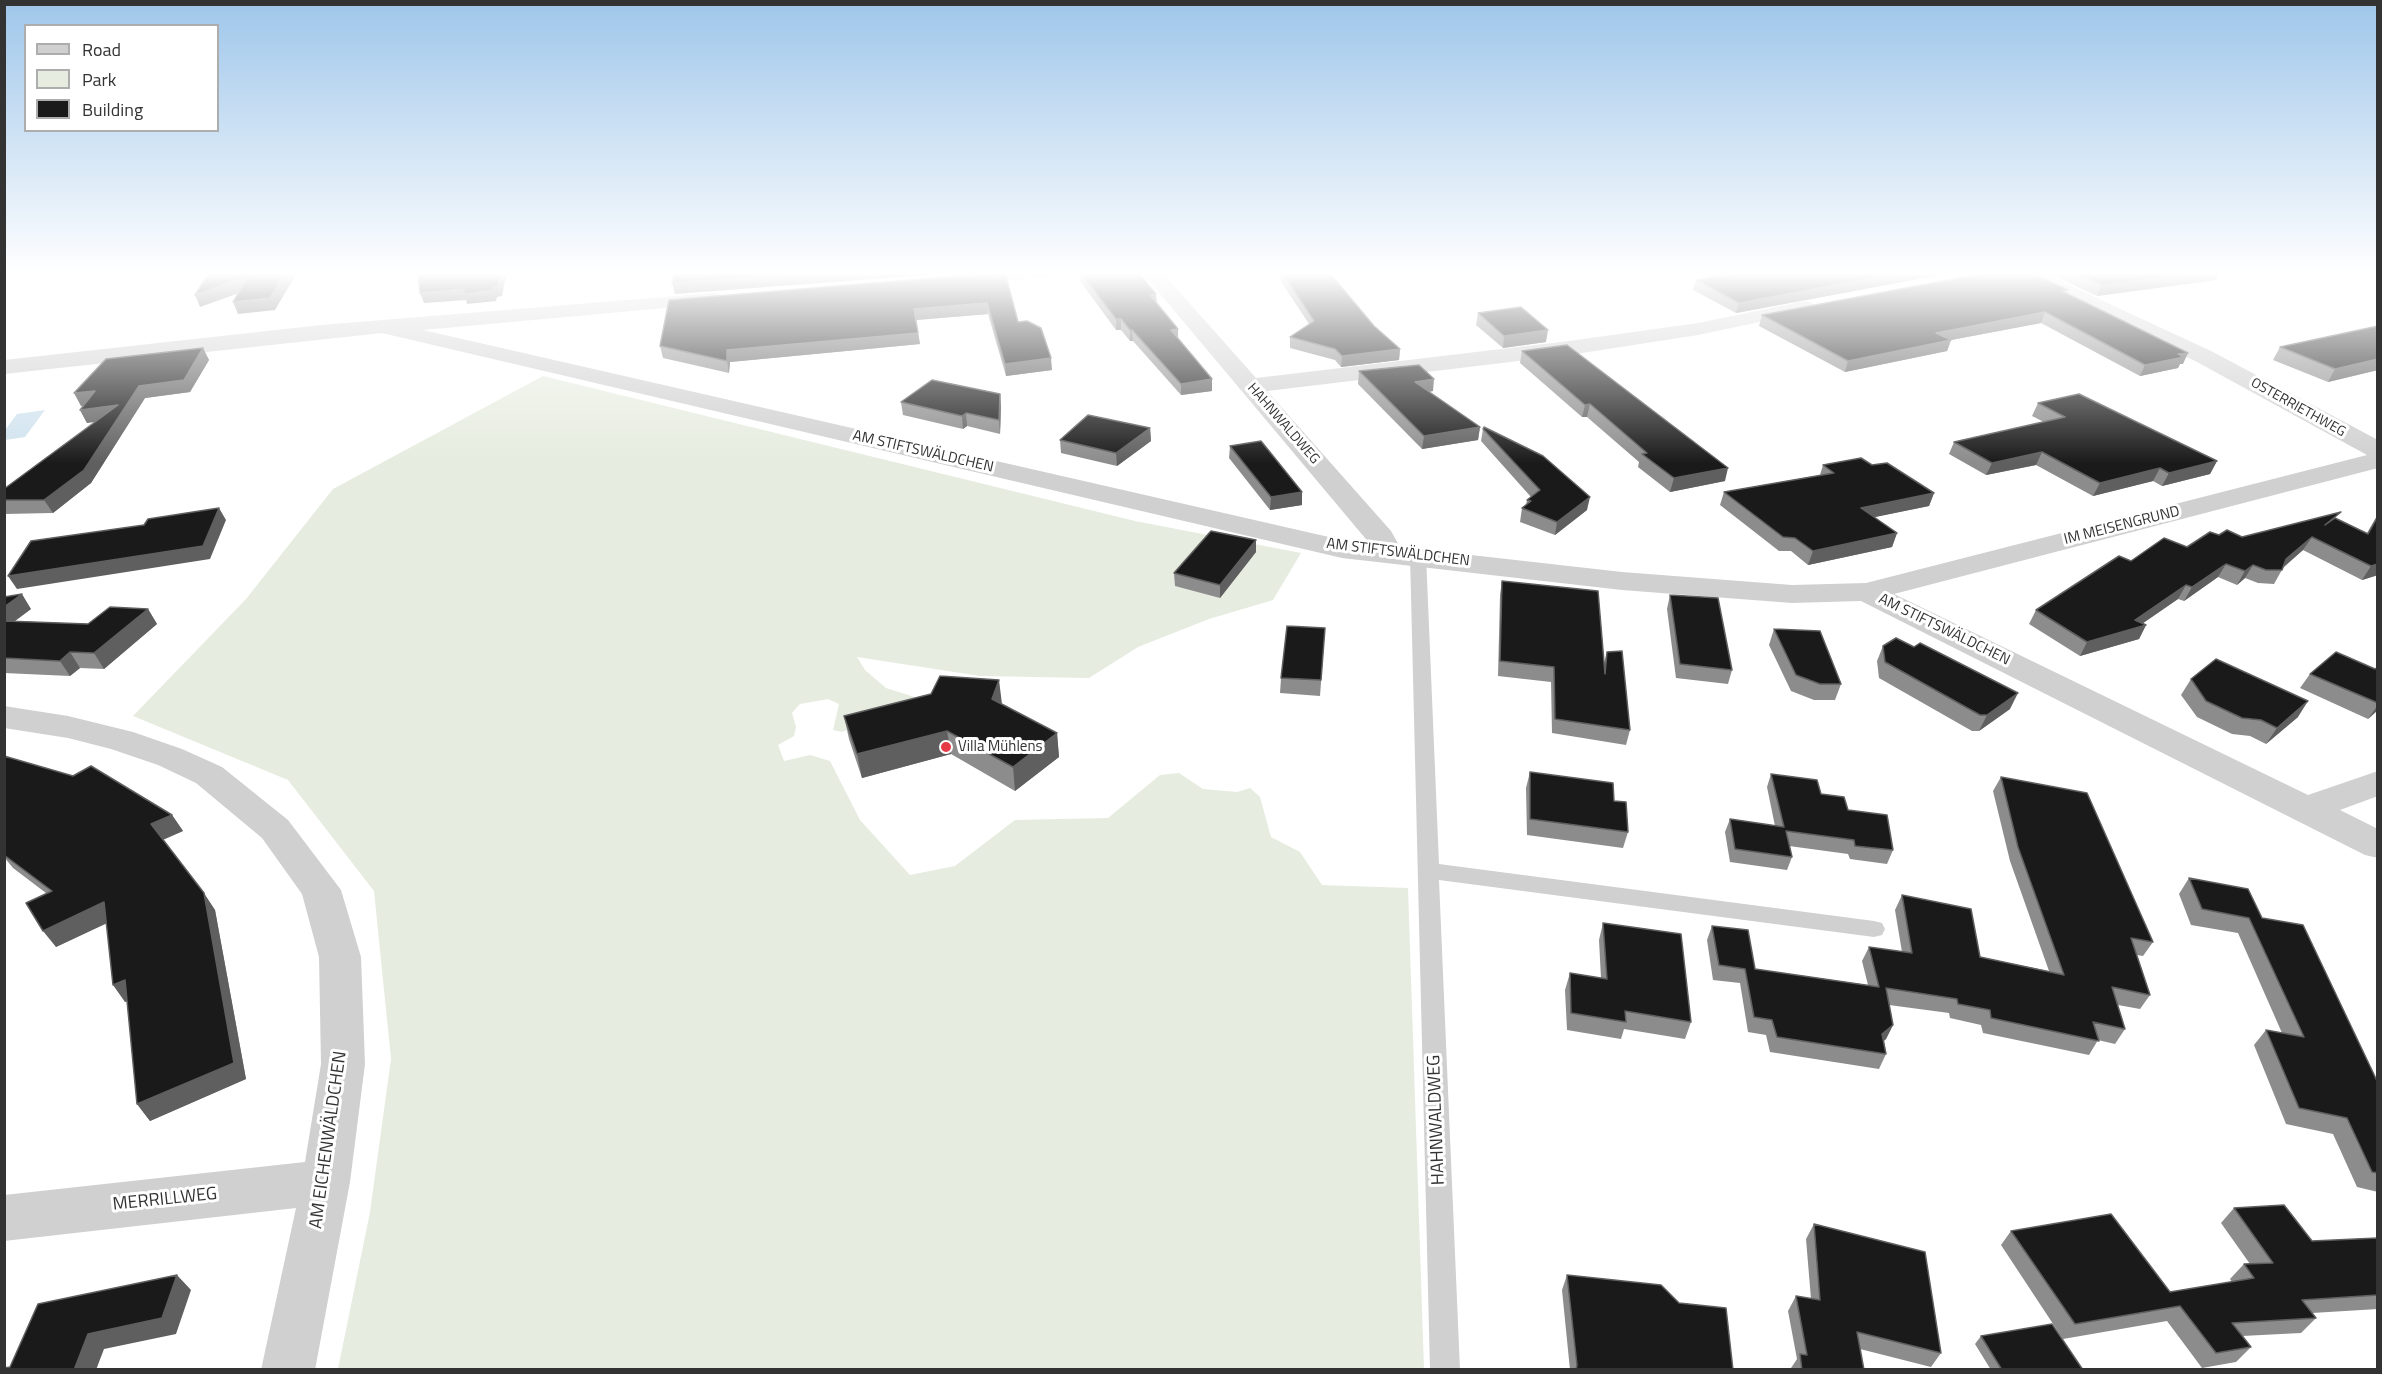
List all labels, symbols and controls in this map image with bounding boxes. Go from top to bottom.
legend [24,24,219,132]
text: Road [82,36,121,63]
text: Park [82,66,116,93]
text: Building [82,96,143,123]
street label: OSTERRIETHWEG [2248,375,2348,441]
street label: HAHNWALDWEG [1243,380,1323,468]
street label: AM STIFTSWÄLDCHEN [851,427,995,477]
street label: IM MEISENGRUND [2062,503,2182,549]
street label: AM STIFTSWÄLDCHEN [1325,535,1471,571]
street label: AM STIFTSWÄLDCHEN [1875,590,2013,670]
place label: Villa Mühlens [958,738,1042,756]
marker: Villa Mühlens [939,740,953,754]
street label: AM EICHENWÄLDCHEN [306,1050,352,1230]
street label: HAHNWALDWEG [1424,1054,1450,1186]
street label: MERRILLWEG [112,1184,218,1216]

